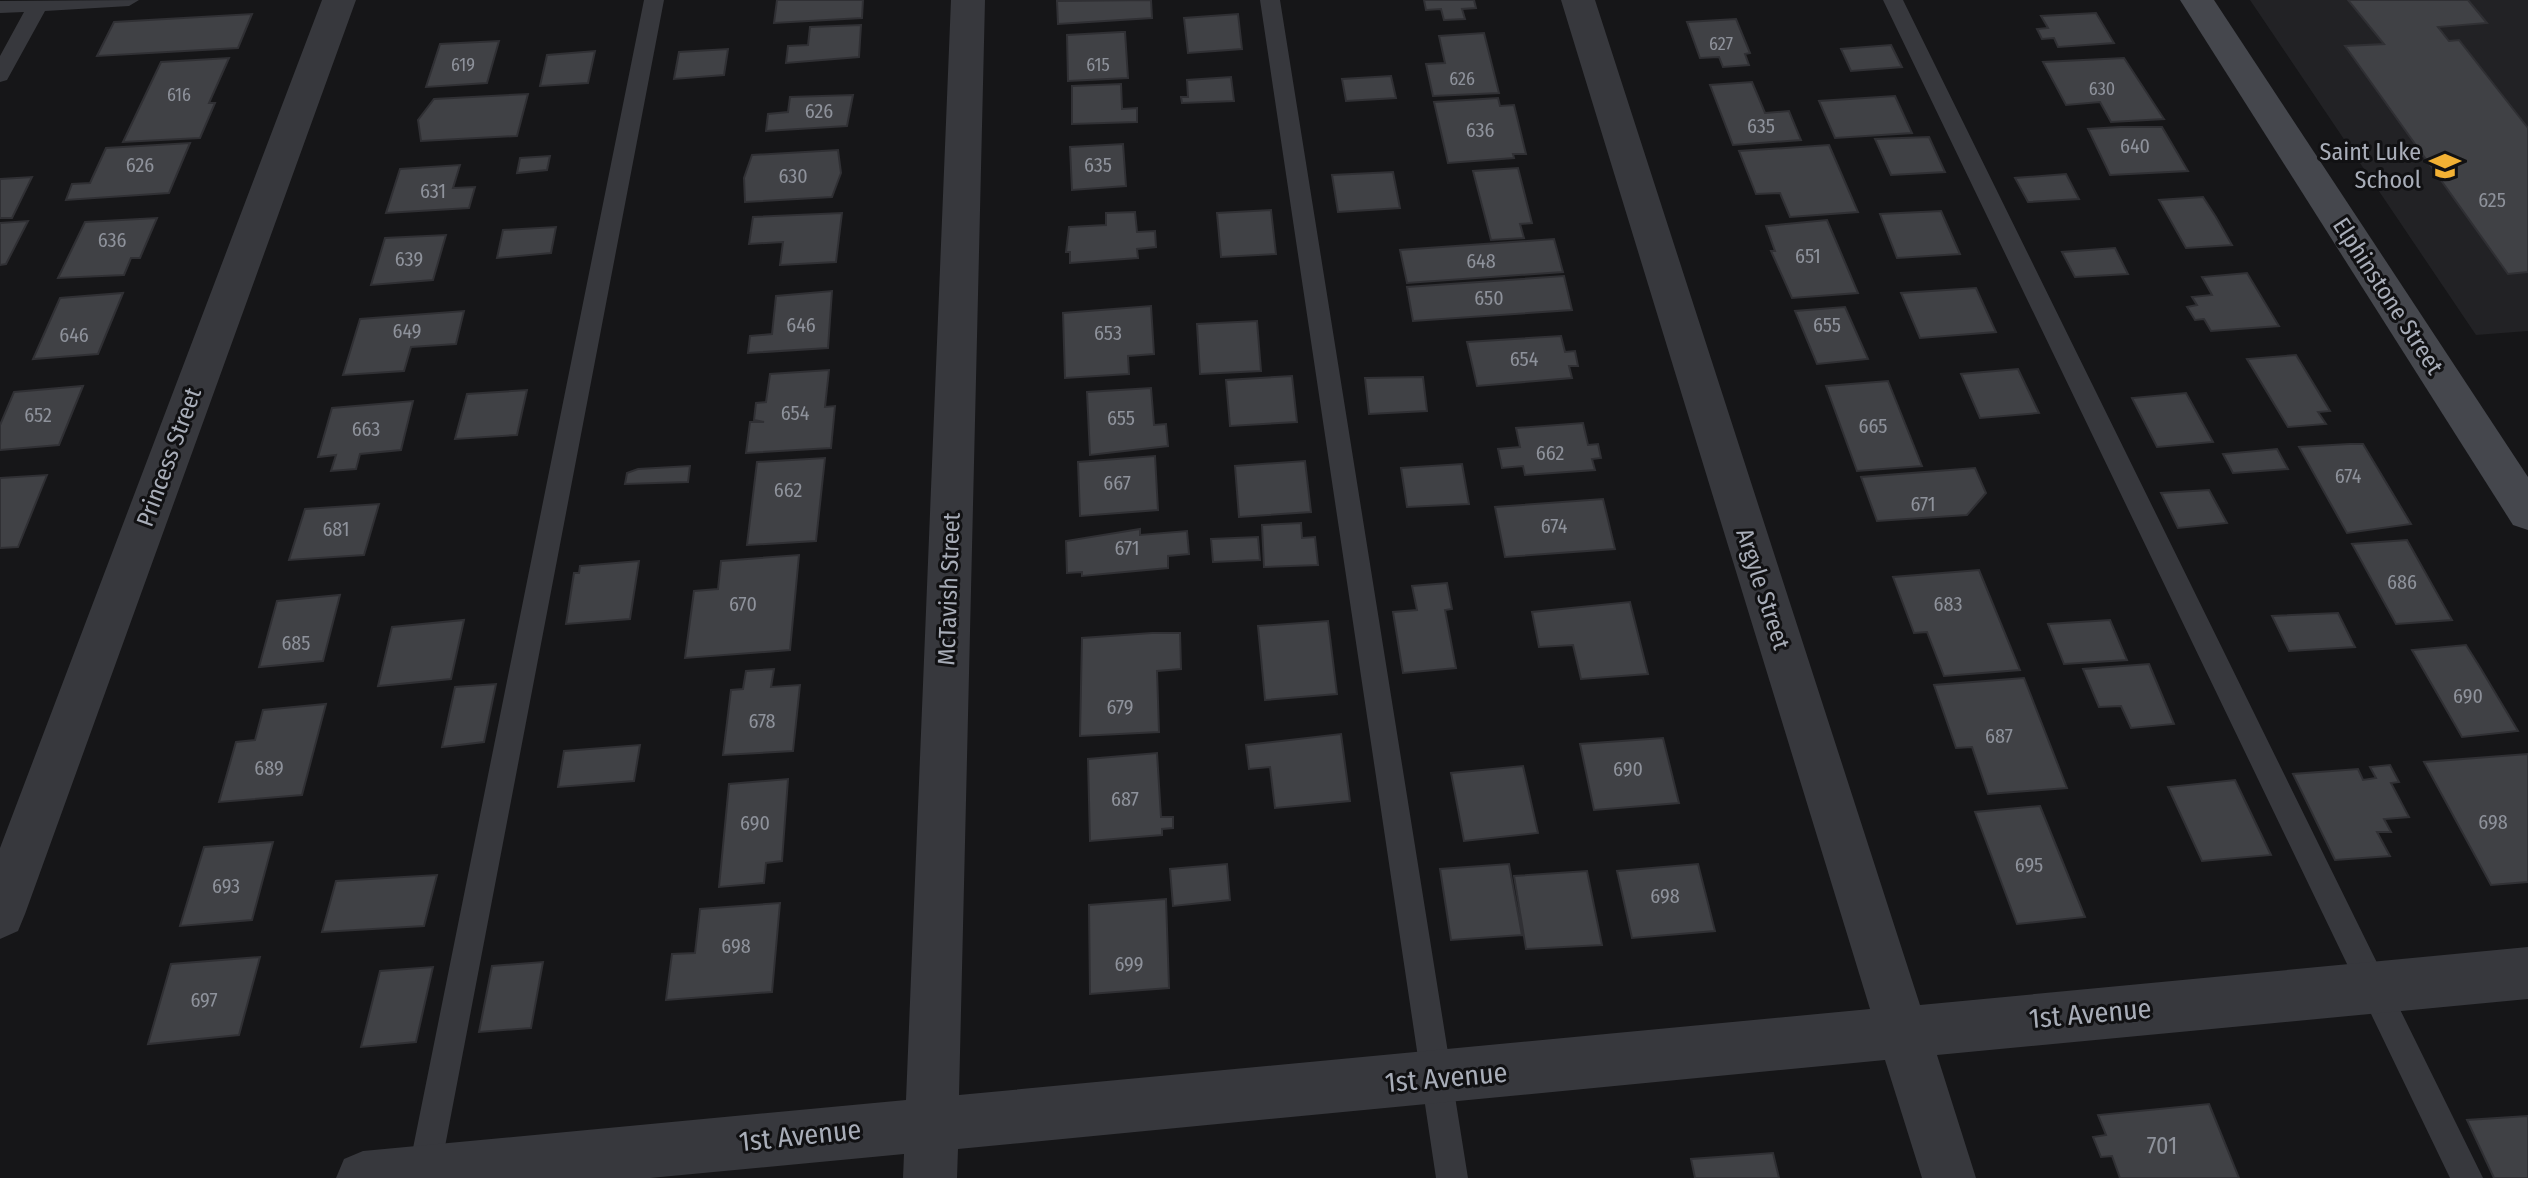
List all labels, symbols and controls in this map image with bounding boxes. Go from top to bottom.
house number: 627 [1709,33,1733,55]
house number: 619 [451,54,475,76]
house number: 615 [1086,54,1110,76]
house number: 626 [1449,68,1475,90]
house number: 630 [2089,78,2115,100]
house number: 616 [167,84,191,106]
house number: 626 [805,99,833,123]
house number: 635 [1747,114,1775,138]
house number: 636 [1466,118,1494,142]
house number: 640 [2120,134,2150,158]
place label: Saint Luke School [2320,138,2421,194]
school or university icon: Saint Luke School [2428,149,2462,183]
house number: 626 [126,153,154,177]
house number: 635 [1084,153,1112,177]
house number: 630 [778,164,808,188]
house number: 631 [420,179,446,203]
house number: 625 [2478,188,2506,212]
street label: Elphinstone Street [2327,212,2449,380]
house number: 636 [98,228,126,252]
house number: 651 [1795,244,1821,268]
house number: 639 [395,247,423,271]
house number: 648 [1466,249,1496,273]
house number: 650 [1474,286,1504,310]
house number: 646 [786,313,816,337]
house number: 655 [1813,313,1841,337]
house number: 649 [393,319,421,343]
house number: 653 [1094,321,1122,345]
house number: 646 [59,323,89,347]
house number: 654 [1510,347,1539,371]
street label: Princess Street [131,384,207,530]
house number: 654 [781,401,810,425]
house number: 652 [24,403,52,427]
house number: 655 [1107,406,1135,430]
house number: 665 [1859,414,1887,438]
house number: 663 [352,417,380,441]
house number: 662 [1536,441,1564,465]
house number: 674 [2335,464,2362,488]
house number: 667 [1103,471,1131,495]
house number: 662 [774,478,802,502]
house number: 671 [1910,492,1936,516]
street label: McTavish Street [932,512,966,666]
house number: 674 [1541,514,1568,538]
house number: 681 [322,517,350,541]
street label: Argyle Street [1730,525,1796,653]
house number: 671 [1114,536,1140,560]
house number: 686 [2387,570,2417,594]
house number: 670 [729,592,757,616]
house number: 683 [1934,592,1962,616]
house number: 685 [281,631,311,655]
house number: 690 [2453,684,2483,708]
house number: 679 [1106,695,1134,719]
house number: 678 [748,709,776,733]
house number: 687 [1985,724,2013,748]
house number: 689 [254,756,284,780]
house number: 690 [1613,757,1643,781]
house number: 687 [1111,787,1139,811]
house number: 698 [2478,810,2508,834]
house number: 690 [740,811,770,835]
house number: 695 [2015,853,2043,877]
house number: 693 [212,874,240,898]
house number: 698 [1650,884,1680,908]
house number: 698 [721,934,751,958]
house number: 699 [1114,952,1144,976]
house number: 697 [190,988,218,1012]
street label: 1st Avenue [2027,992,2153,1035]
street label: 1st Avenue [1383,1056,1509,1099]
street label: 1st Avenue [737,1113,863,1158]
house number: 701 [2147,1132,2177,1160]

